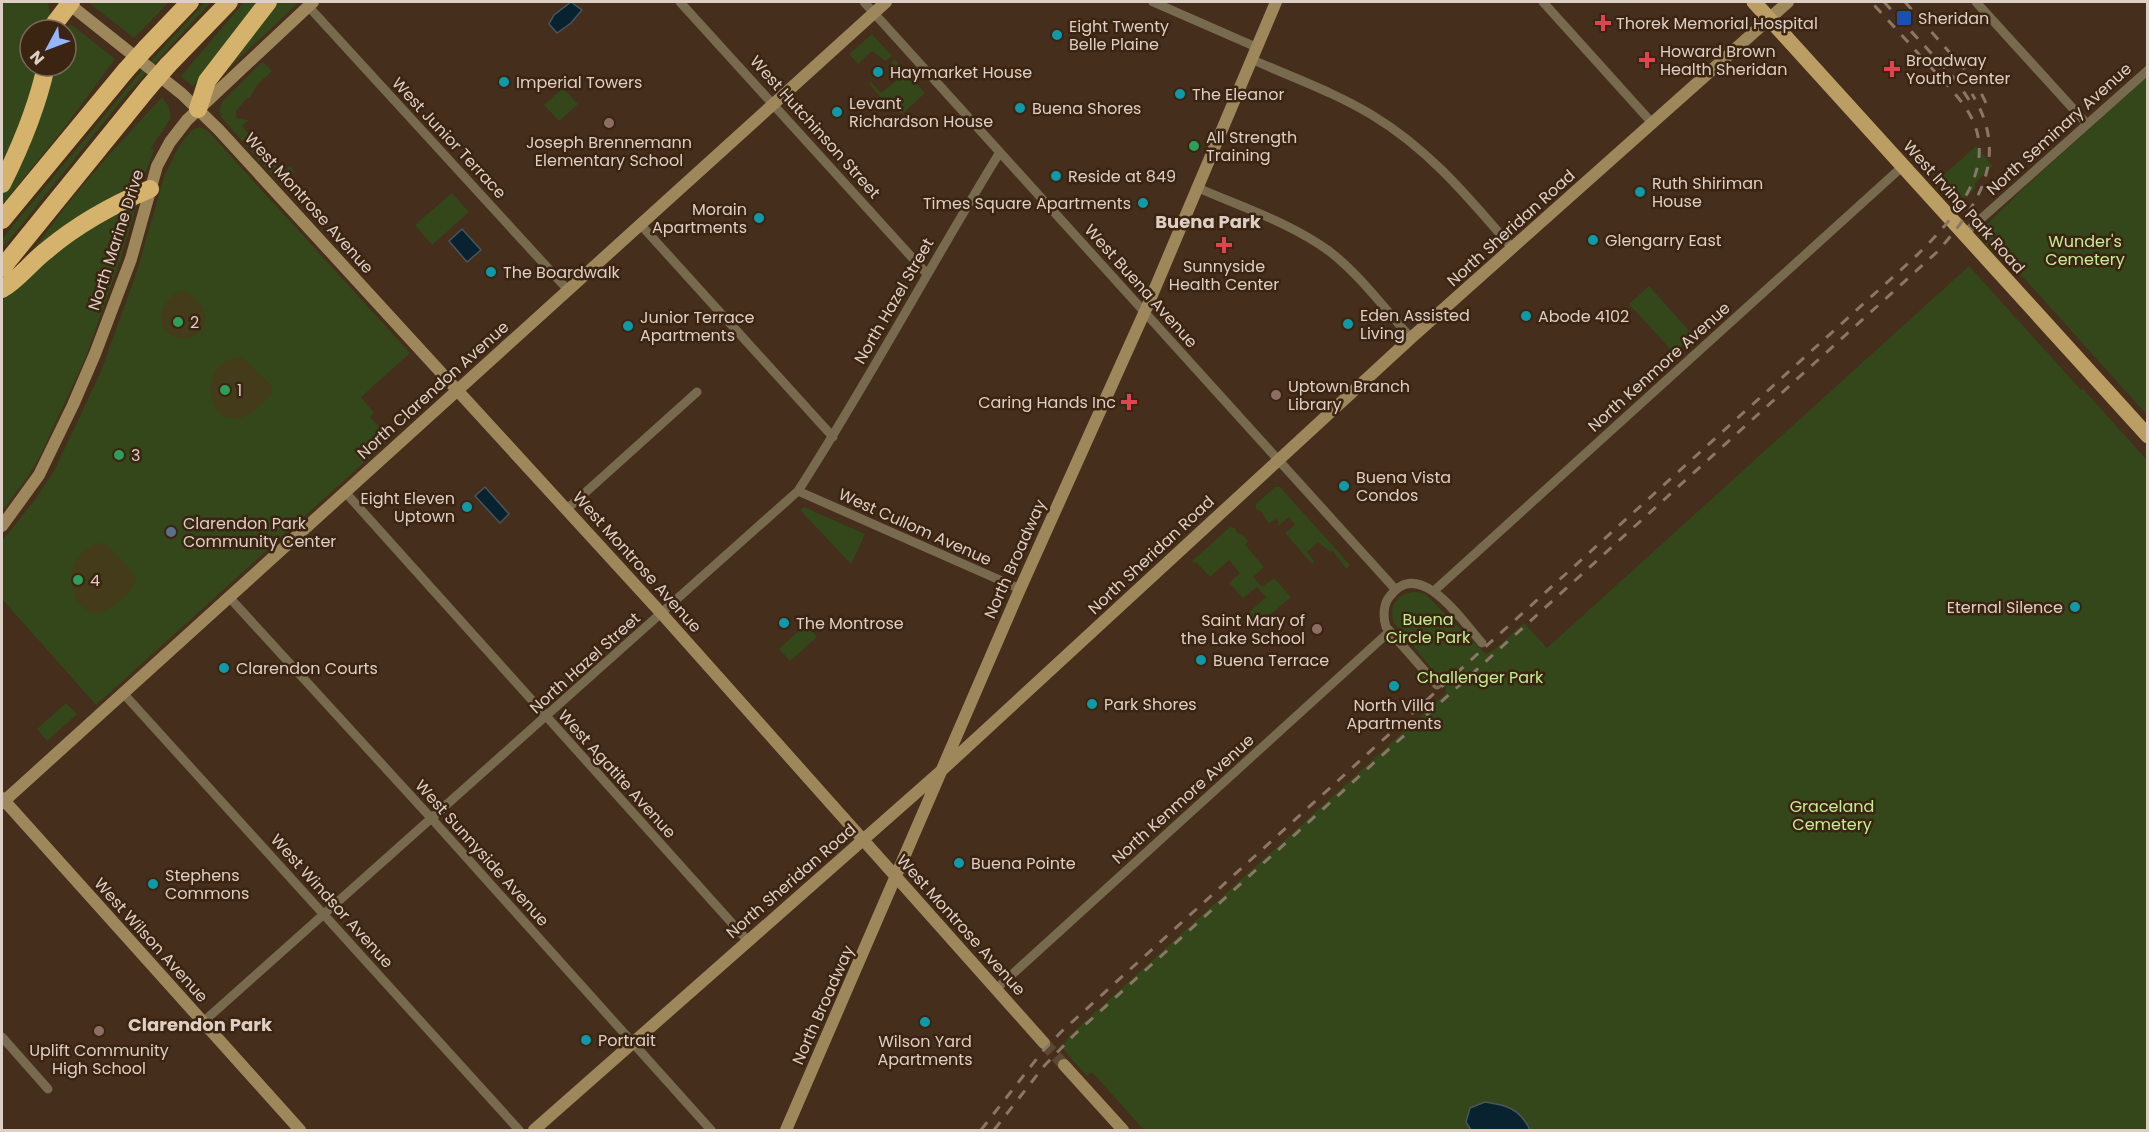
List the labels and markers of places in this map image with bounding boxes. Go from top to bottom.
place label: Sheridan [1918,7,1989,30]
marker: Sheridan [1895,9,1913,27]
place label: Thorek Memorial Hospital [1616,12,1818,35]
marker: Thorek Memorial Hospital [1594,14,1612,32]
place label: Eight Twenty Belle Plaine [1069,15,1169,56]
marker: Eight Twenty Belle Plaine [1050,28,1064,42]
place label: Howard Brown Health Sheridan [1660,40,1787,81]
place label: Broadway Youth Center [1906,49,2010,90]
marker: Howard Brown Health Sheridan [1638,51,1656,69]
marker: Broadway Youth Center [1883,60,1901,78]
place label: Haymarket House [890,61,1032,84]
marker: Haymarket House [871,65,885,79]
place label: Imperial Towers [516,71,642,94]
marker: Imperial Towers [497,75,511,89]
place label: The Eleanor [1192,83,1284,106]
marker: The Eleanor [1173,87,1187,101]
place label: Levant Richardson House [849,92,993,133]
place label: Buena Shores [1032,97,1141,120]
marker: Buena Shores [1013,101,1027,115]
marker: Levant Richardson House [830,105,844,119]
marker: Joseph Brennemann Elementary School [602,116,616,130]
place label: All Strength Training [1206,126,1297,167]
place label: Joseph Brennemann Elementary School [526,131,692,172]
marker: All Strength Training [1187,139,1201,153]
place label: Reside at 849 [1068,165,1176,188]
marker: Reside at 849 [1049,169,1063,183]
place label: Ruth Shiriman House [1652,172,1763,213]
marker: Ruth Shiriman House [1633,185,1647,199]
place label: Times Square Apartments [923,192,1131,215]
marker: Times Square Apartments [1136,196,1150,210]
place label: Morain Apartments [652,198,747,239]
marker: Morain Apartments [752,211,766,225]
place label: Glengarry East [1605,229,1722,252]
marker: Glengarry East [1586,233,1600,247]
marker: Sunnyside Health Center [1215,236,1233,254]
place label: Sunnyside Health Center [1169,255,1279,296]
place label: The Boardwalk [503,261,621,284]
marker: The Boardwalk [484,265,498,279]
place label: Eden Assisted Living [1360,304,1470,345]
place label: Abode 4102 [1538,305,1629,328]
place label: Junior Terrace Apartments [640,306,754,347]
marker: Abode 4102 [1519,309,1533,323]
place label: 2 [190,311,199,334]
marker: 2 [171,315,185,329]
marker: Eden Assisted Living [1341,317,1355,331]
marker: Junior Terrace Apartments [621,319,635,333]
place label: Uptown Branch Library [1288,375,1410,416]
place label: 1 [237,379,242,402]
marker: 1 [218,383,232,397]
marker: Uptown Branch Library [1269,388,1283,402]
place label: Caring Hands Inc [978,391,1116,414]
marker: Caring Hands Inc [1120,393,1138,411]
place label: 3 [131,444,140,467]
marker: 3 [112,448,126,462]
place label: Buena Vista Condos [1356,466,1451,507]
marker: Buena Vista Condos [1337,479,1351,493]
place label: Eight Eleven Uptown [361,487,455,528]
marker: Eight Eleven Uptown [460,500,474,514]
place label: Clarendon Park Community Center [183,512,336,553]
marker: Clarendon Park Community Center [164,525,178,539]
place label: 4 [90,569,100,592]
marker: 4 [71,573,85,587]
place label: Eternal Silence [1947,596,2063,619]
marker: Eternal Silence [2068,600,2082,614]
place label: Saint Mary of the Lake School [1181,609,1305,650]
place label: The Montrose [796,612,904,635]
marker: The Montrose [777,616,791,630]
marker: Saint Mary of the Lake School [1310,622,1324,636]
place label: Buena Terrace [1213,649,1329,672]
marker: Buena Terrace [1194,653,1208,667]
place label: Clarendon Courts [236,657,378,680]
marker: Clarendon Courts [217,661,231,675]
marker: North Villa Apartments [1387,679,1401,693]
place label: Park Shores [1104,693,1197,716]
place label: North Villa Apartments [1346,694,1442,735]
marker: Park Shores [1085,697,1099,711]
place label: Buena Pointe [971,852,1076,875]
marker: Buena Pointe [952,856,966,870]
place label: Stephens Commons [165,864,249,905]
marker: Stephens Commons [146,877,160,891]
marker: Wilson Yard Apartments [918,1015,932,1029]
marker: Uplift Community High School [92,1024,106,1038]
place label: Portrait [598,1029,656,1052]
place label: Wilson Yard Apartments [877,1030,973,1071]
marker: Portrait [579,1033,593,1047]
place label: Uplift Community High School [29,1039,169,1080]

